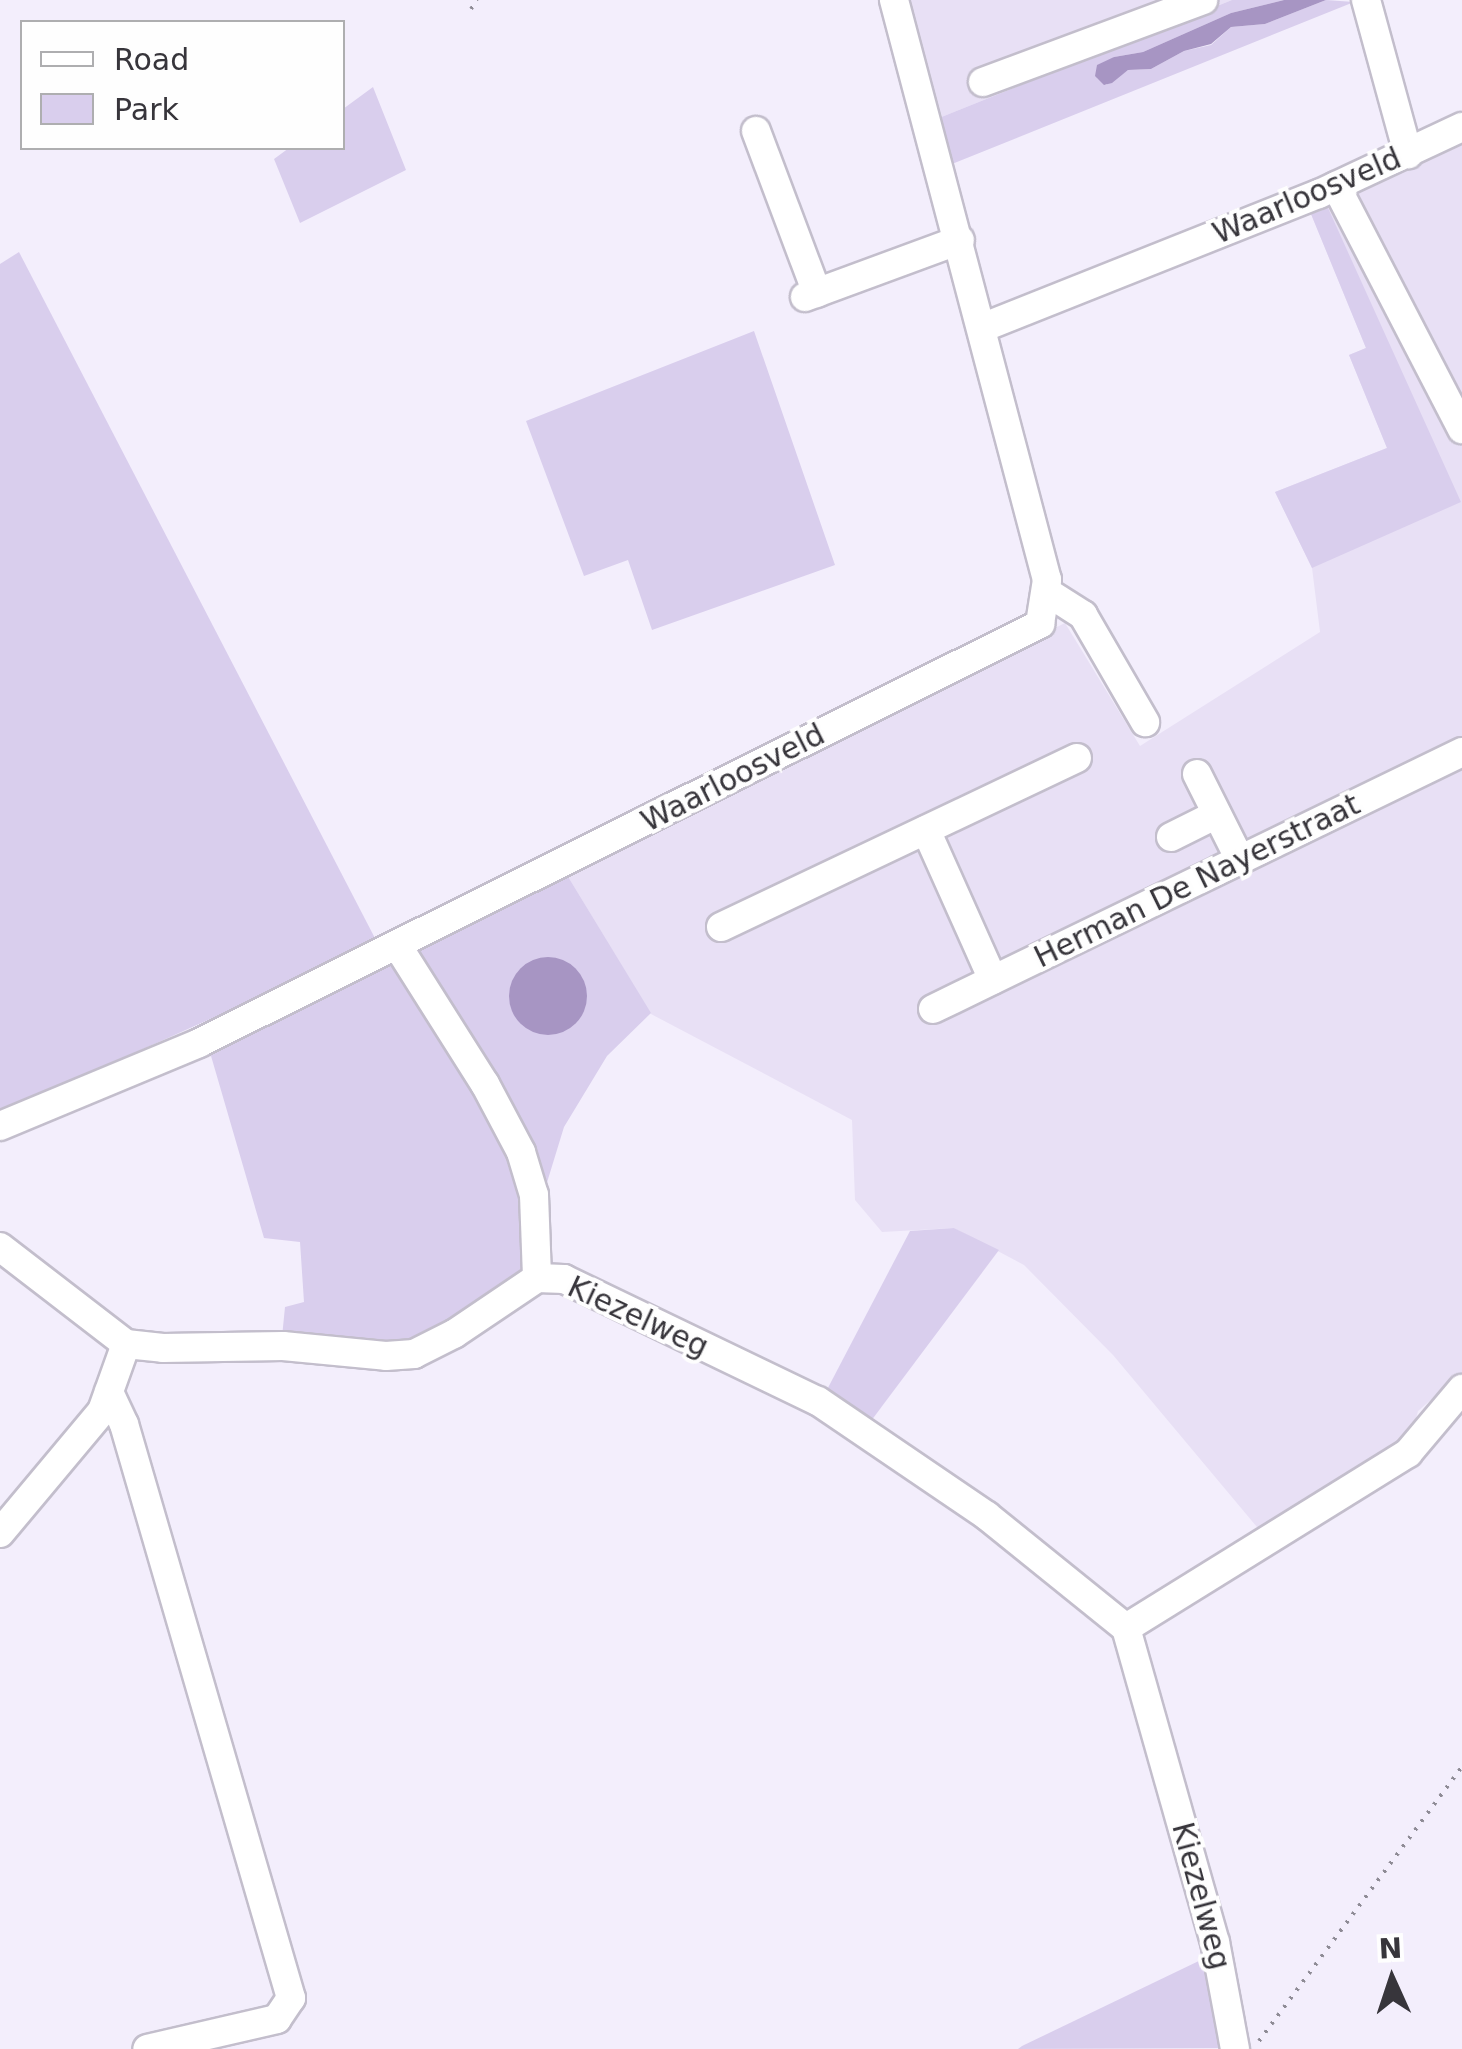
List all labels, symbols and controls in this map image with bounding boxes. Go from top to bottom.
legend [20,20,345,150]
text: Road [114,42,189,77]
text: Park [114,92,179,127]
street label: Waarloosveld [1207,140,1407,252]
street label: Waarloosveld [635,716,831,840]
street label: Herman De Nayerstraat [1028,786,1366,976]
street label: Kiezelweg [562,1269,714,1365]
street label: Kiezelweg [1164,1818,1238,1974]
north arrow [1342,1929,1442,2029]
text: N [1378,1931,1403,1966]

